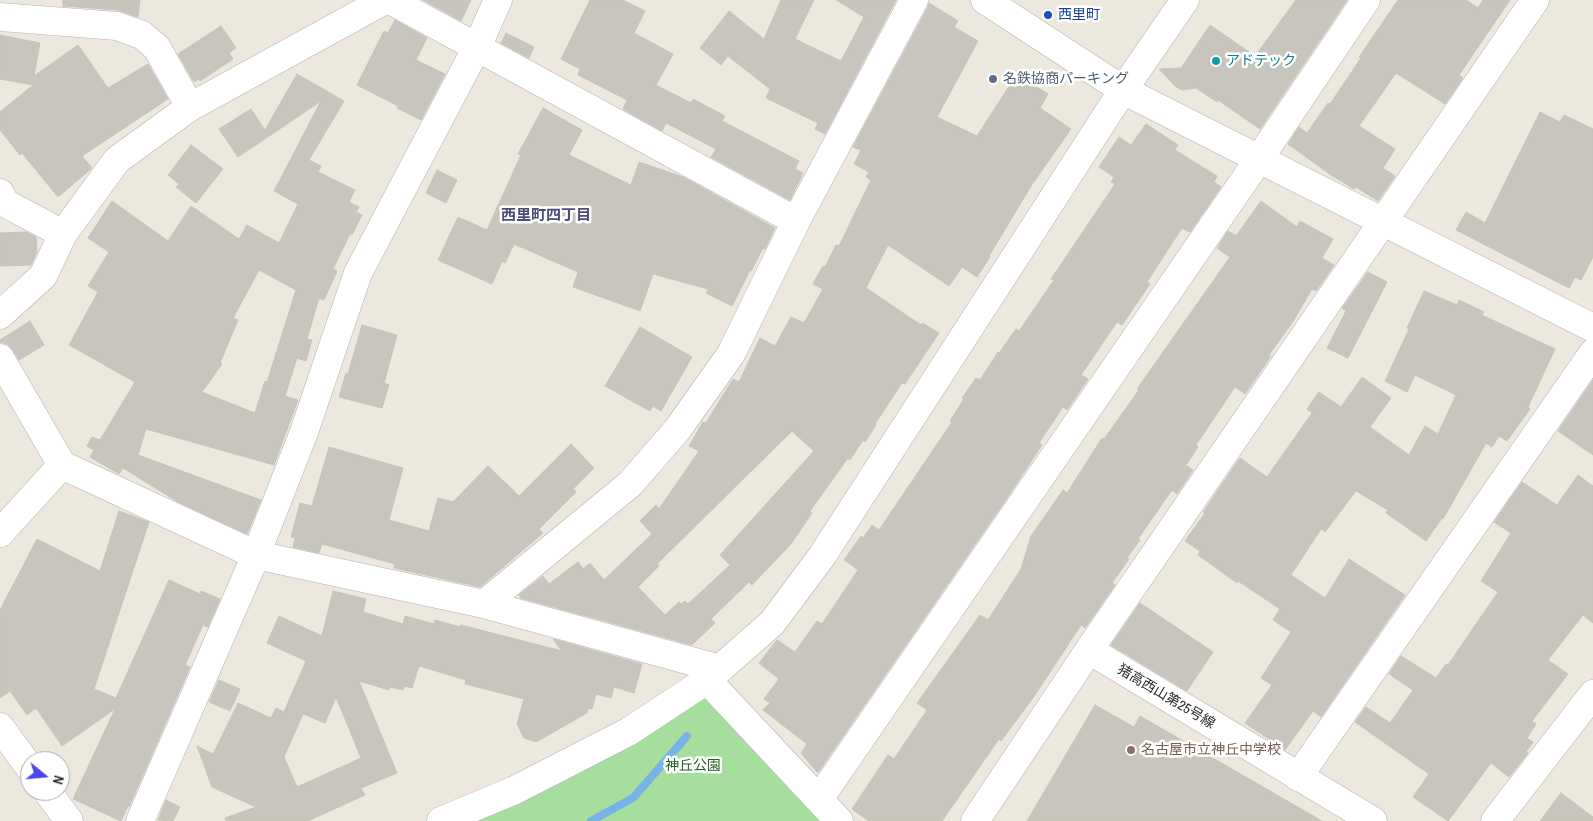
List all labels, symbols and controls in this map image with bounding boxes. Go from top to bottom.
place label: 西里町 [1058,7,1100,23]
marker: 西里町 [1042,9,1054,21]
place label: アドテック [1226,53,1296,69]
marker: アドテック [1210,55,1222,67]
place label: 名鉄協商パーキング [1003,71,1129,87]
marker: 名鉄協商パーキング [987,73,999,85]
district label: 西里町四丁目 [501,207,591,225]
street label: 猪高西山第25号線 [1114,661,1218,733]
place label: 名古屋市立神丘中学校 [1141,742,1281,758]
marker: 名古屋市立神丘中学校 [1125,744,1137,756]
north arrow [20,751,70,801]
park label: 神丘公園 [665,758,721,774]
text: N [49,773,68,787]

